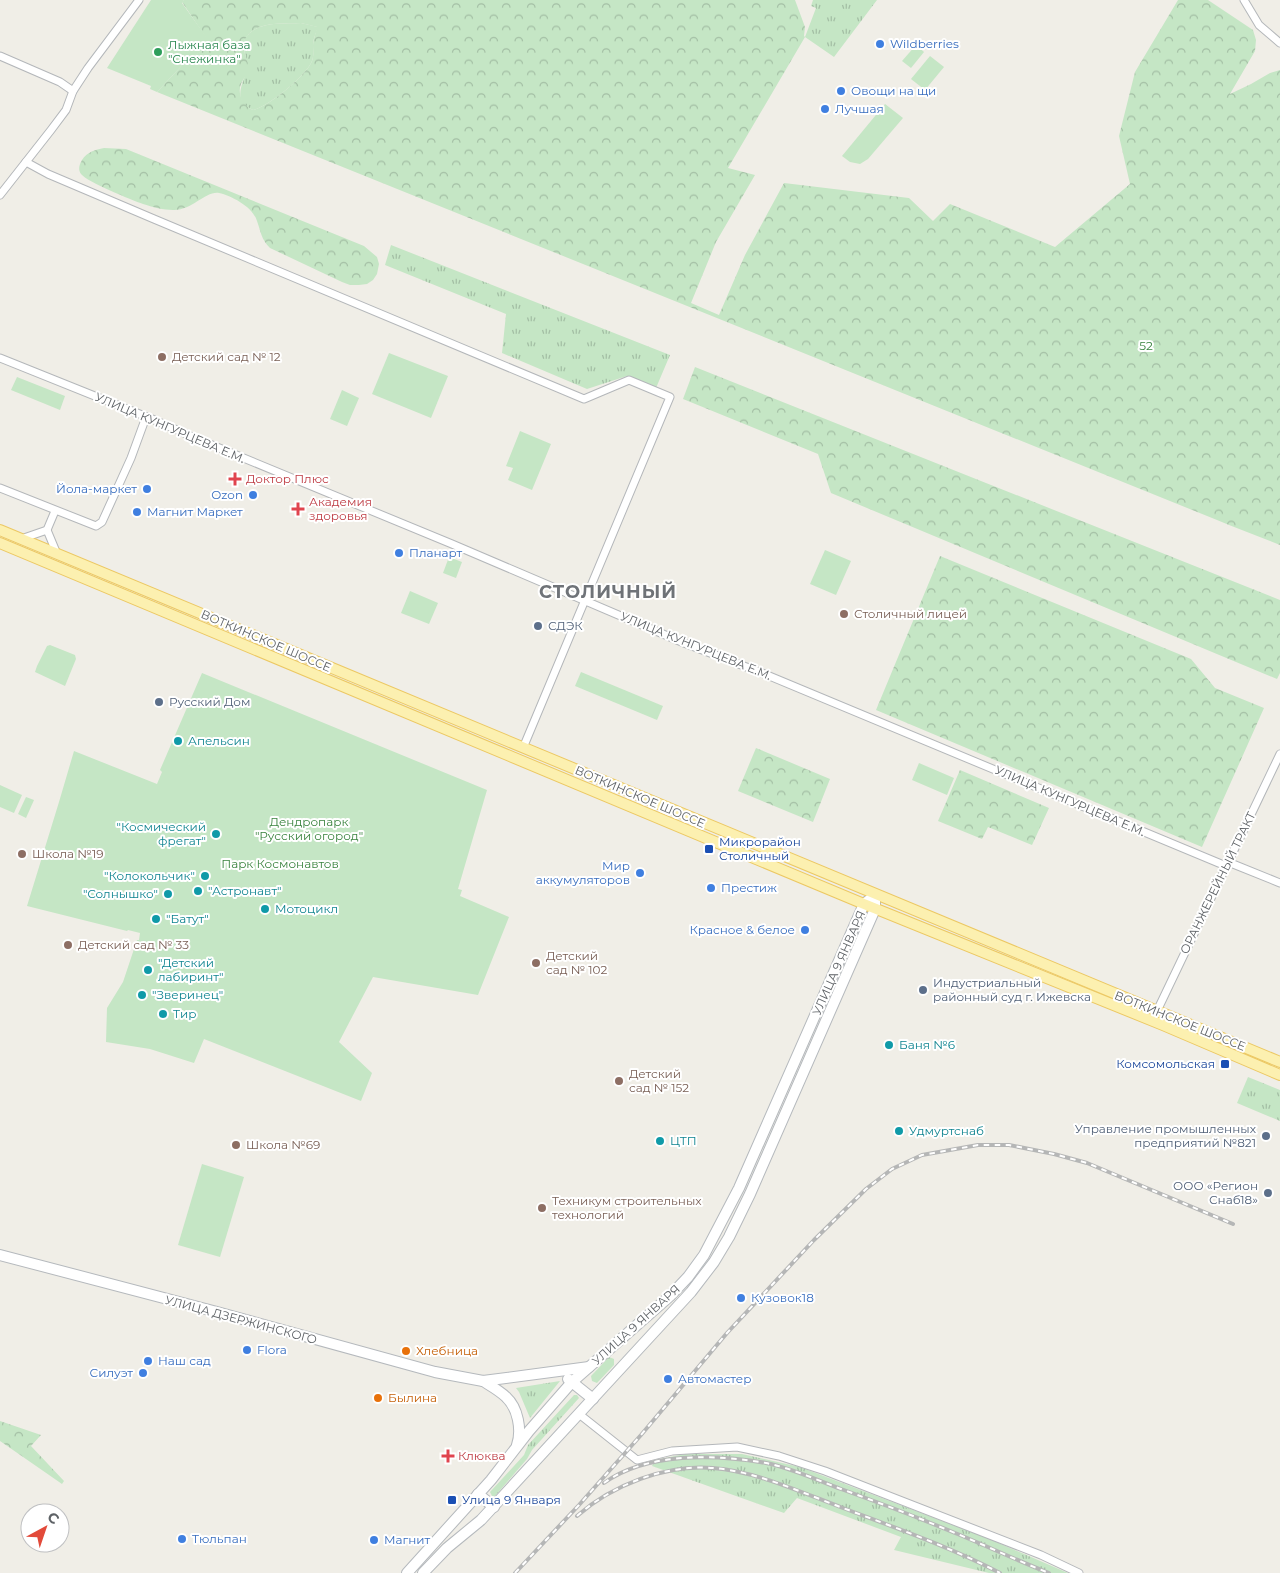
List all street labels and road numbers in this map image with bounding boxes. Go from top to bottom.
street label: УЛИЦА КУНГУРЦЕВА Е.М. [93,389,247,466]
street label: ВОТКИНСКОЕ ШОССЕ [199,606,334,675]
street label: УЛИЦА КУНГУРЦЕВА Е.М. [618,608,774,683]
street label: ВОТКИНСКОЕ ШОССЕ [573,762,708,831]
street label: УЛИЦА КУНГУРЦЕВА Е.М. [993,762,1147,839]
street label: ОРАНЖЕРЕЙНЫЙ ТРАКТ [1177,809,1259,956]
street label: УЛИЦА 9 ЯНВАРЯ [809,908,868,1017]
street label: ВОТКИНСКОЕ ШОССЕ [1112,987,1248,1054]
street label: УЛИЦА 9 ЯНВАРЯ [589,1281,683,1368]
street label: УЛИЦА ДЗЕРЖИНСКОГО [163,1292,319,1347]

